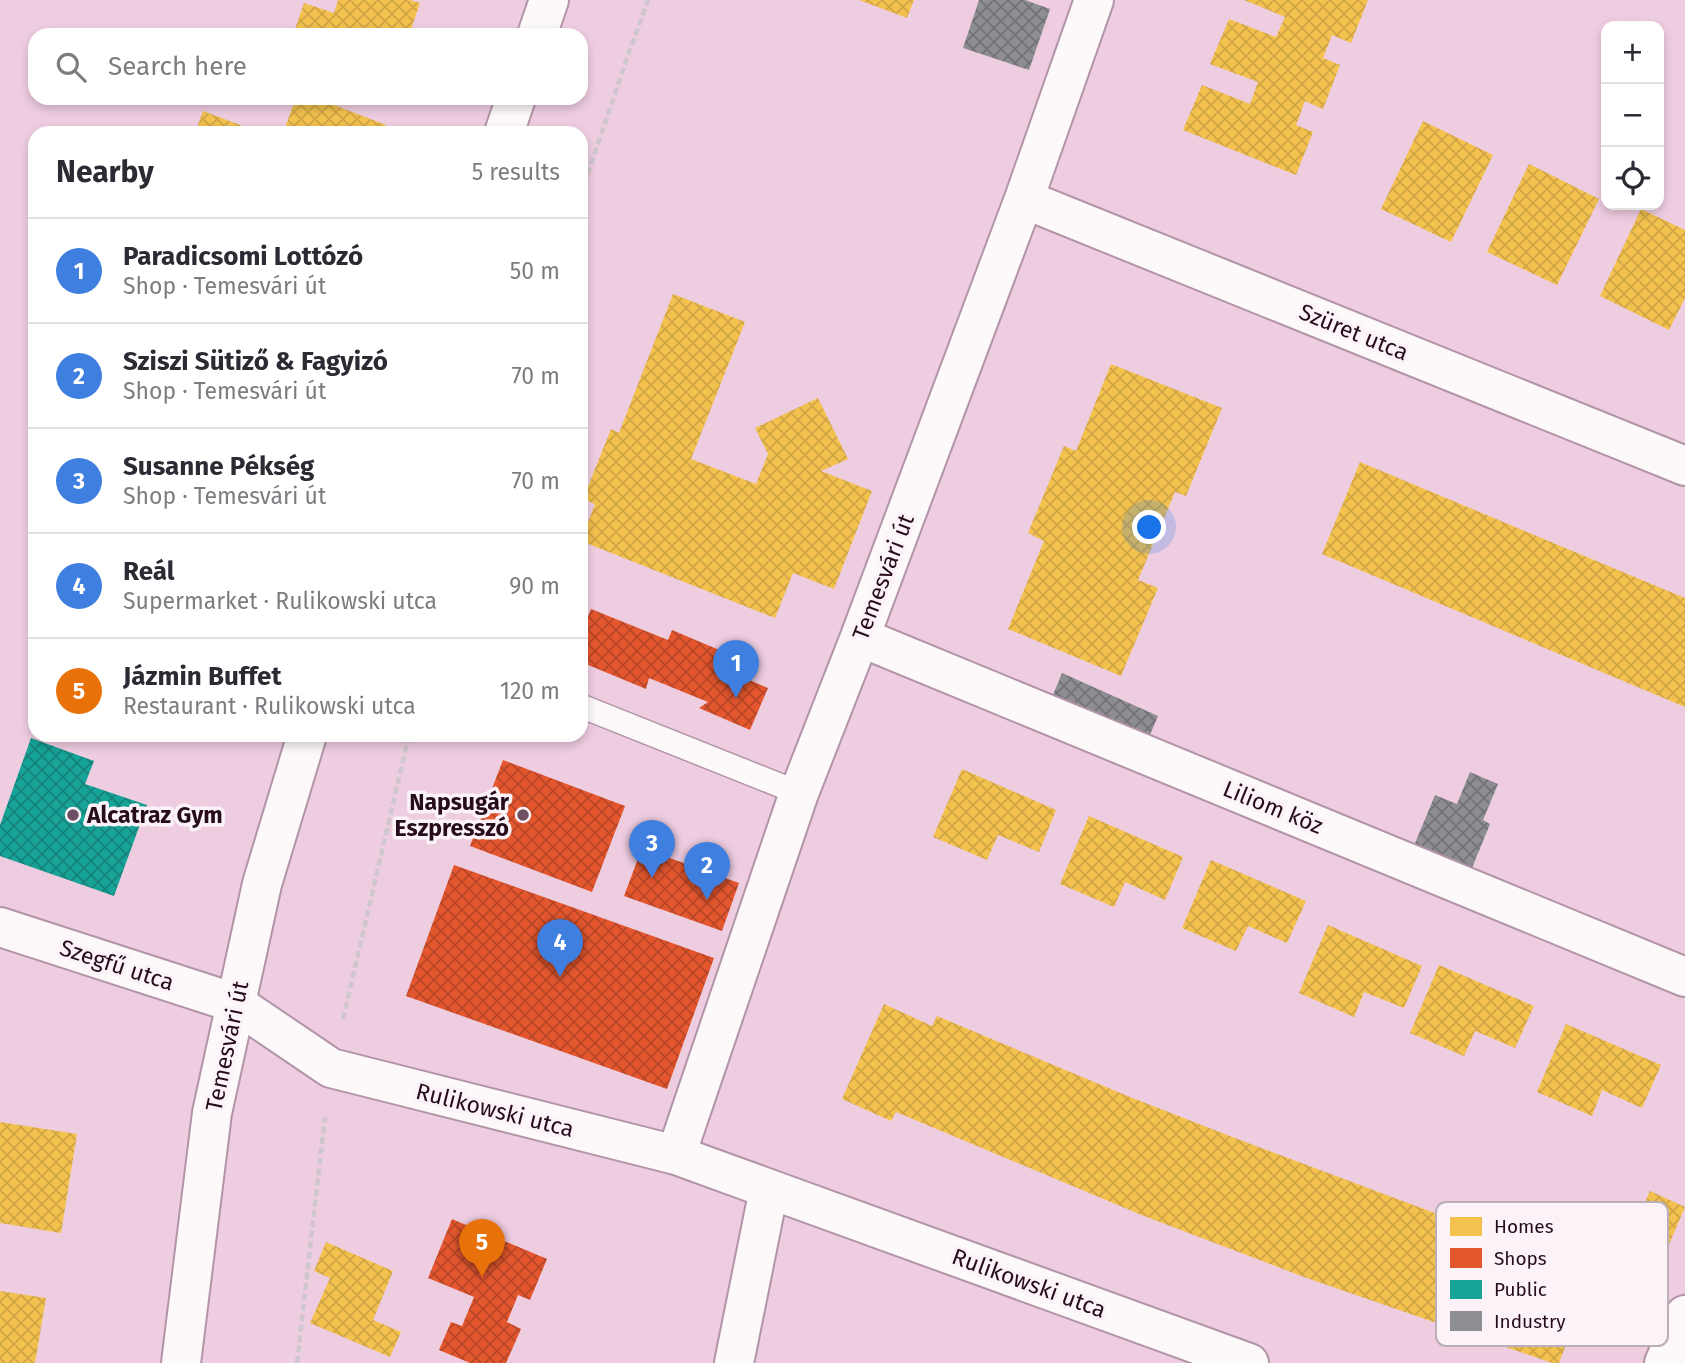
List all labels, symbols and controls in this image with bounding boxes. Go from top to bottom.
map controls [1601,21,1664,210]
button: + [1601,21,1664,84]
search box [28,28,588,105]
icon: search [52,48,90,86]
text: Search here [108,51,247,82]
button: − [1601,84,1664,147]
button: locate [1601,147,1664,210]
text: Nearby [56,154,154,190]
text: 5 results [472,158,560,186]
text: Paradicsomi Lottózó [123,241,363,272]
text: 1 [74,257,84,285]
text: 50 m [510,257,560,285]
text: Shop · Temesvári út [123,272,326,300]
street label: Szüret utca [1295,297,1413,367]
text: Sziszi Sütiző & Fagyizó [123,346,388,377]
text: 2 [73,362,85,390]
text: 70 m [511,362,560,390]
text: Shop · Temesvári út [123,377,326,405]
text: Susanne Pékség [123,451,314,482]
text: 3 [73,467,85,495]
text: 70 m [511,467,560,495]
text: Shop · Temesvári út [123,482,326,510]
street label: Temesvári út [846,510,920,644]
your location [1132,510,1166,544]
text: Reál [123,556,174,587]
text: 4 [73,572,86,600]
text: 90 m [509,572,560,600]
text: Supermarket · Rulikowski utca [123,587,437,615]
pin: 1 [713,640,759,698]
text: Jázmin Buffet [123,661,281,692]
text: 5 [73,677,85,705]
text: 120 m [500,677,560,705]
text: Restaurant · Rulikowski utca [123,692,416,720]
street label: Liliom köz [1219,774,1327,840]
place label: Napsugár Eszpresszó [395,788,510,842]
place label: Alcatraz Gym [86,801,223,829]
marker: Alcatraz Gym [65,807,81,823]
marker: Napsugár Eszpresszó [515,807,531,823]
pin: 3 [629,820,675,878]
pin: 2 [684,842,730,900]
pin: 4 [537,919,583,977]
street label: Szegfű utca [56,933,178,997]
street label: Temesvári út [200,978,255,1114]
street label: Rulikowski utca [413,1077,577,1143]
legend [1436,1202,1668,1346]
text: Homes [1494,1215,1554,1238]
pin: 5 [459,1219,505,1277]
street label: Rulikowski utca [948,1242,1110,1324]
text: Shops [1494,1247,1547,1270]
text: Public [1494,1278,1547,1301]
text: Industry [1494,1310,1566,1333]

